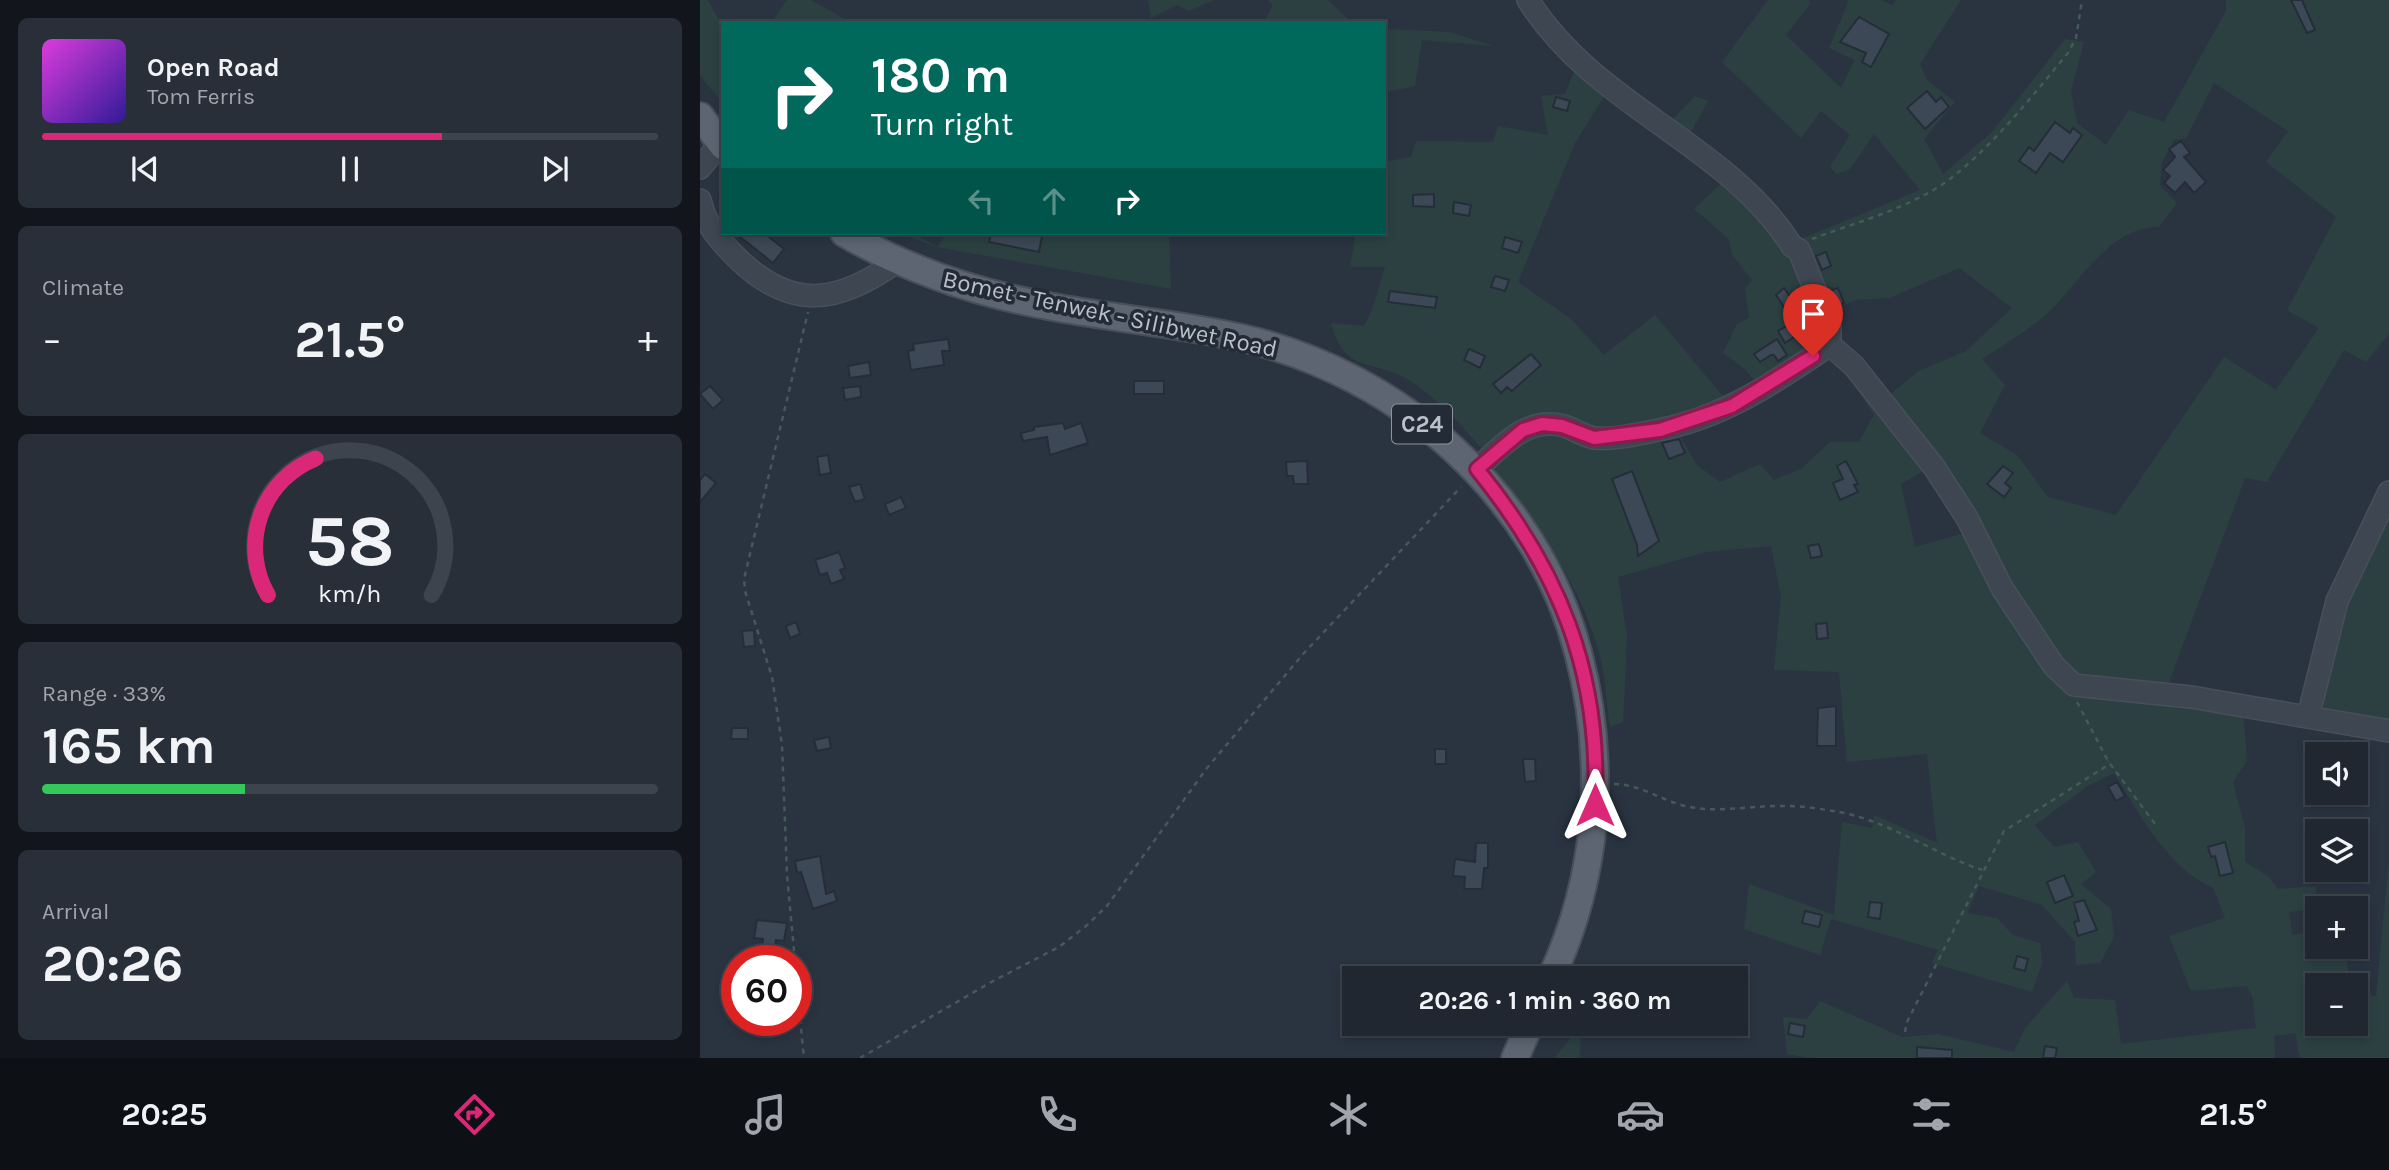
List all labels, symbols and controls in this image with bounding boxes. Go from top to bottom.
text: 180 m [871,47,1010,104]
icon: right [756,49,847,140]
text: Open Road [147,52,280,83]
text: Tom Ferris [147,83,255,110]
text: Turn right [871,106,1013,143]
icon: previous [126,150,164,188]
icon: pause [331,150,369,188]
icon: next [536,150,574,188]
icon: left [962,182,1000,220]
icon: ahead [1035,182,1073,220]
icon: right [1108,182,1146,220]
street label: Bomet - Tenwek - Silibwet Road [940,265,1280,363]
text: Climate [42,274,124,301]
pin [1783,284,1843,356]
icon: arrive [1794,295,1832,333]
text: 21.5° [294,309,406,370]
text: − [42,317,62,362]
text: + [638,317,658,362]
road number: C24 [1392,404,1452,444]
text: 58 [305,498,395,583]
text: km/h [318,579,382,608]
text: Range · 33% [42,680,166,707]
text: 165 km [42,715,216,776]
map controls [2305,742,2368,1036]
button: sound [2305,742,2368,805]
position arrow [1558,768,1632,842]
button: layers [2305,819,2368,882]
button: + [2305,896,2368,959]
text: Arrival [42,898,109,925]
text: 20:26 [42,933,183,994]
speed limit sign: 60 [721,945,812,1036]
button: − [2305,973,2368,1036]
text: 20:26 · 1 min · 360 m [1418,985,1672,1016]
icon: directions [450,1090,499,1139]
icon: music [741,1090,790,1139]
icon: phone [1033,1090,1082,1139]
icon: climate [1324,1090,1373,1139]
icon: car [1616,1090,1665,1139]
icon: filters [1907,1090,1956,1139]
text: 20:25 [121,1096,207,1133]
text: 21.5° [2199,1096,2268,1133]

